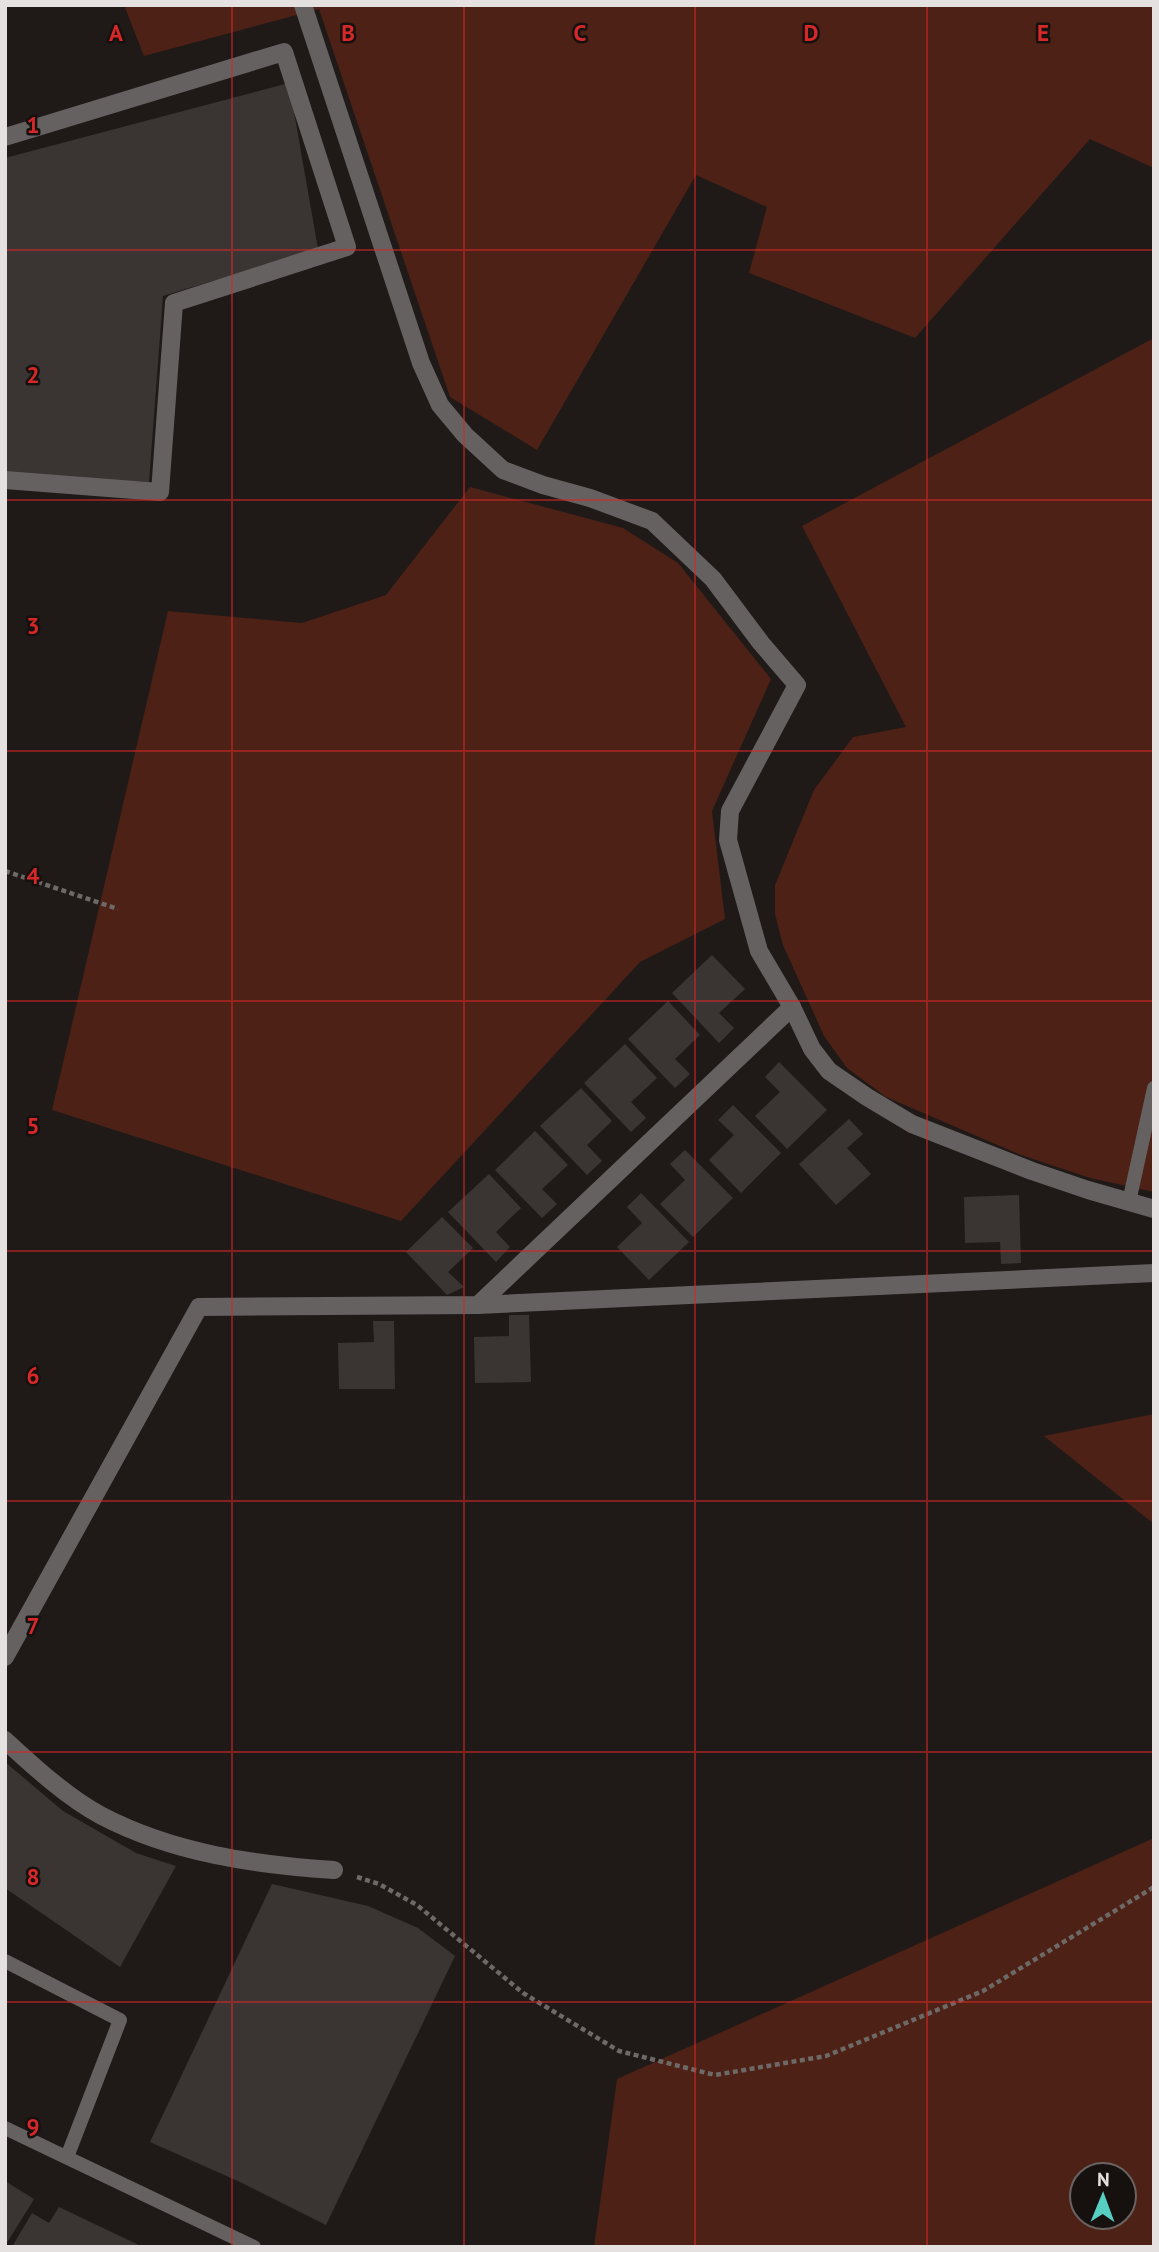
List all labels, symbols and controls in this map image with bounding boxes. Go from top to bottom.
text: A [109,18,123,47]
text: B [341,18,355,47]
text: C [574,18,587,47]
text: D [804,18,818,47]
text: E [1037,18,1049,47]
text: 1 [26,110,40,139]
text: 2 [26,360,40,389]
text: 3 [26,611,40,640]
text: 4 [26,861,40,890]
text: 5 [26,1111,40,1140]
text: 6 [26,1361,40,1390]
text: 7 [26,1611,40,1640]
text: 8 [26,1862,40,1891]
text: 9 [26,2112,40,2141]
north arrow [1068,2161,1138,2231]
text: N [1097,2167,1110,2191]

